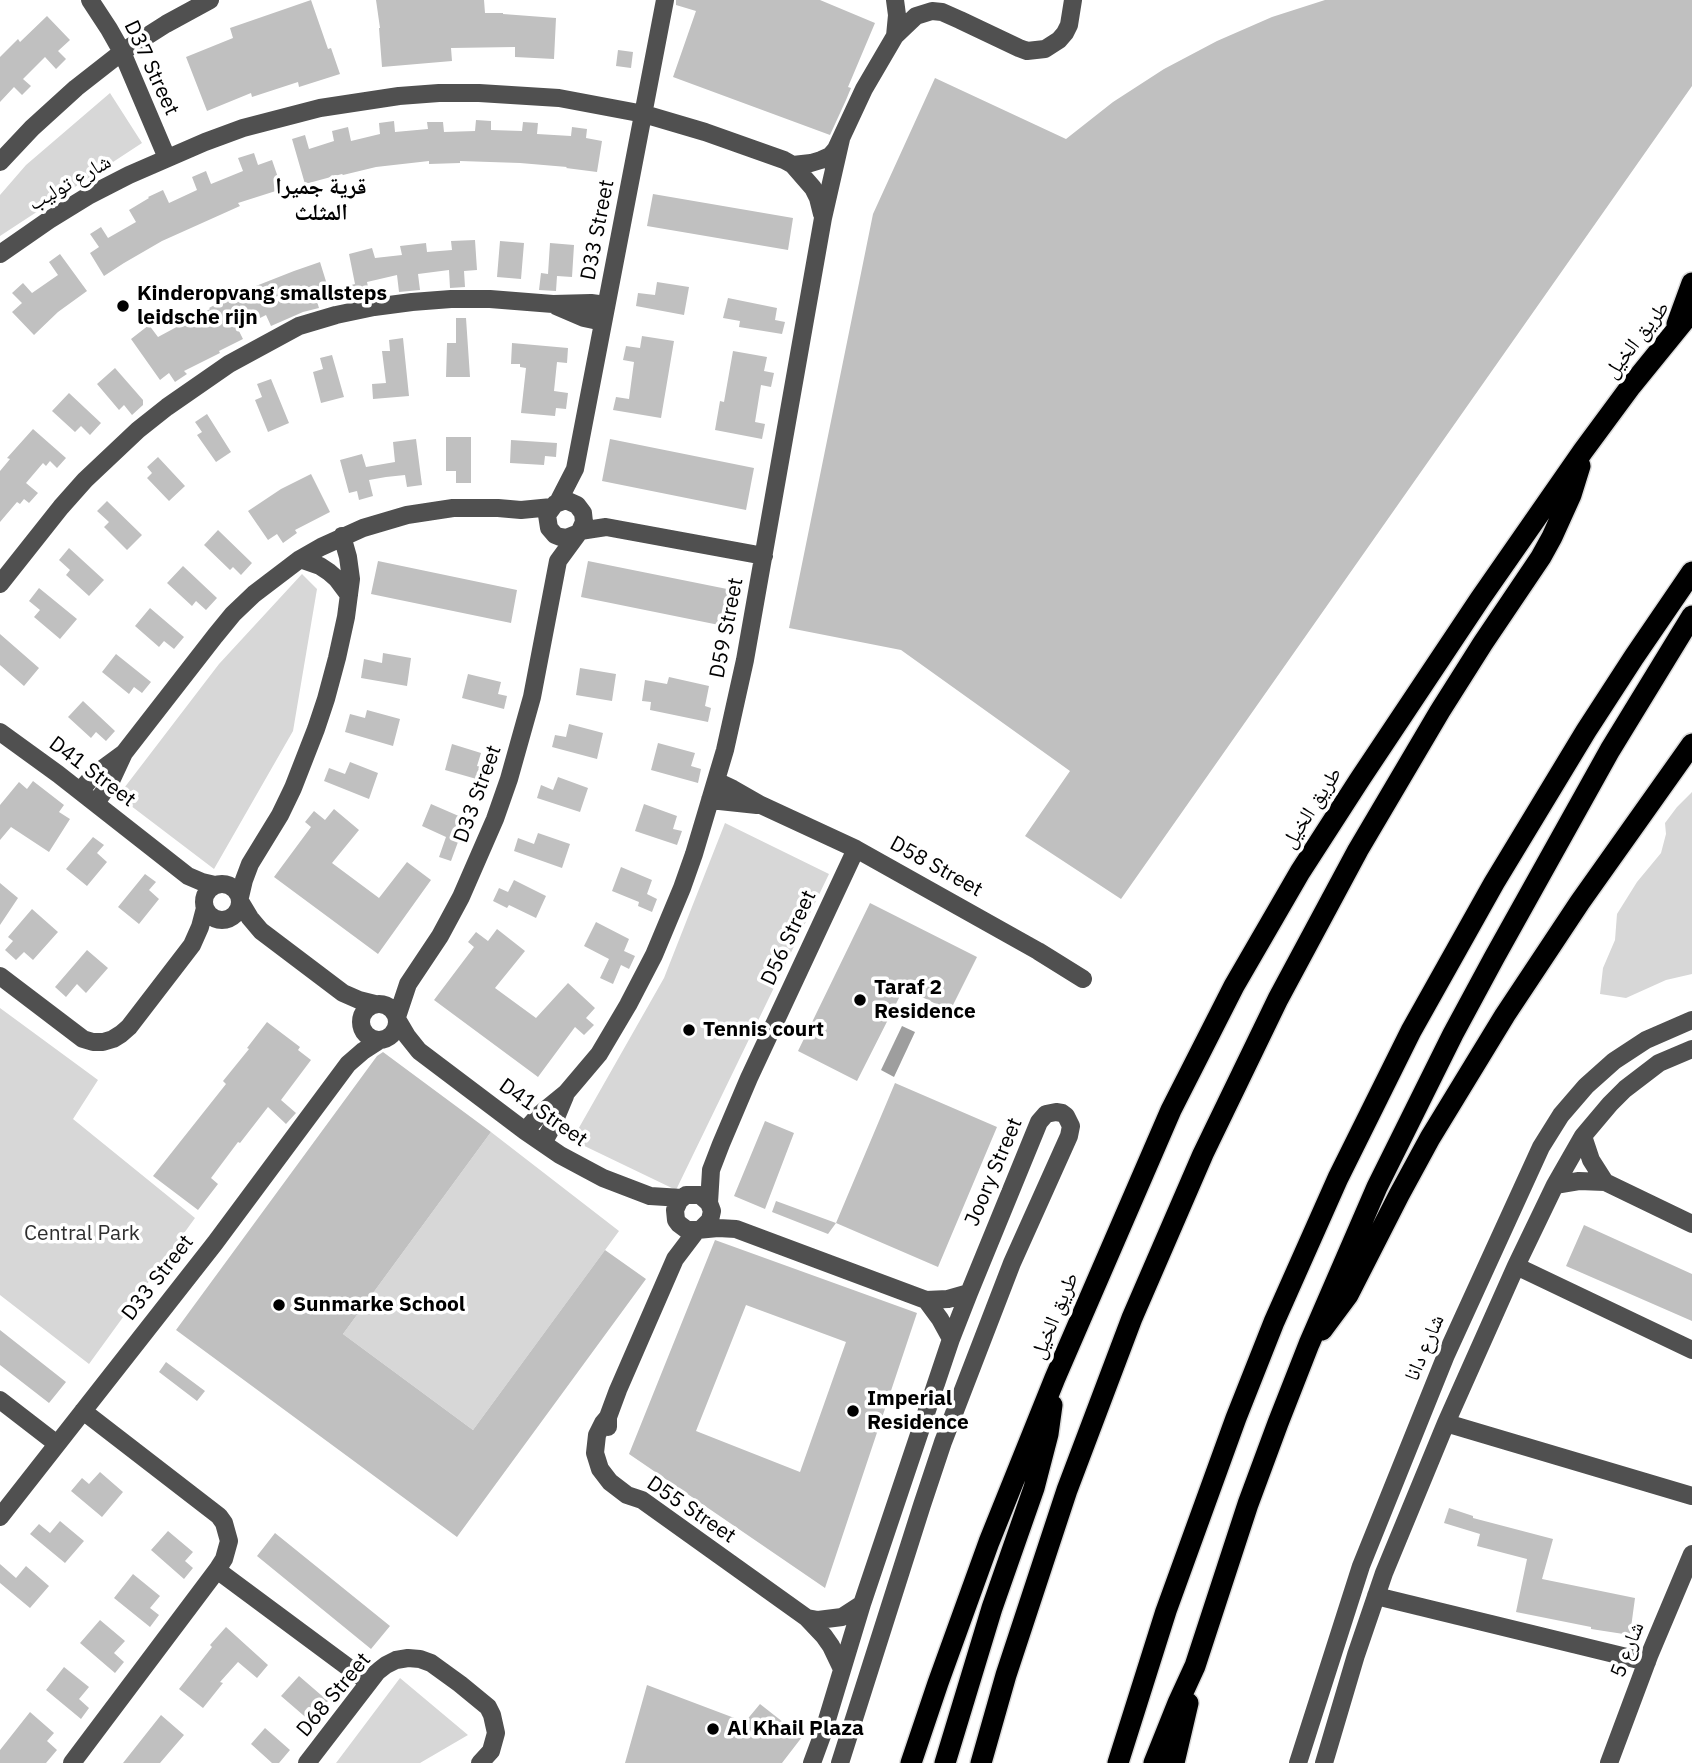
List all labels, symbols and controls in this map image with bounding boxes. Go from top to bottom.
street label: D37 Street [118,17,184,119]
street label: شارع توليب [24,149,116,217]
district label: قرية جميرا المثلث [275,173,367,227]
street label: D33 Street [576,178,620,282]
place label: Kinderopvang smallsteps leidsche rijn [137,281,387,331]
street label: طريق الخيل [1599,296,1675,384]
marker: Kinderopvang smallsteps leidsche rijn [115,298,131,314]
street label: D59 Street [705,576,749,680]
street label: D41 Street [44,731,140,813]
street label: D33 Street [449,742,507,846]
street label: طريق الخيل [1277,763,1347,853]
street label: D58 Street [885,831,987,903]
street label: D56 Street [756,887,822,989]
place label: Taraf 2 Residence [874,975,976,1025]
marker: Taraf 2 Residence [852,992,868,1008]
place label: Tennis court [703,1017,824,1043]
marker: Tennis court [681,1022,697,1038]
street label: D41 Street [494,1073,592,1153]
street label: Joory Street [960,1114,1028,1230]
park label: Central Park [24,1221,140,1247]
street label: D33 Street [117,1230,199,1326]
street label: طريق الخيل [1026,1269,1084,1363]
place label: Sunmarke School [293,1292,465,1318]
marker: Sunmarke School [271,1297,287,1313]
street label: شارع دانا [1400,1311,1450,1385]
place label: Imperial Residence [867,1386,969,1436]
marker: Imperial Residence [845,1403,861,1419]
street label: D55 Street [642,1471,740,1549]
street label: شارع 5 [1606,1619,1650,1681]
street label: D68 Street [292,1648,376,1742]
place label: Al Khail Plaza [727,1716,864,1742]
marker: Al Khail Plaza [705,1721,721,1737]

